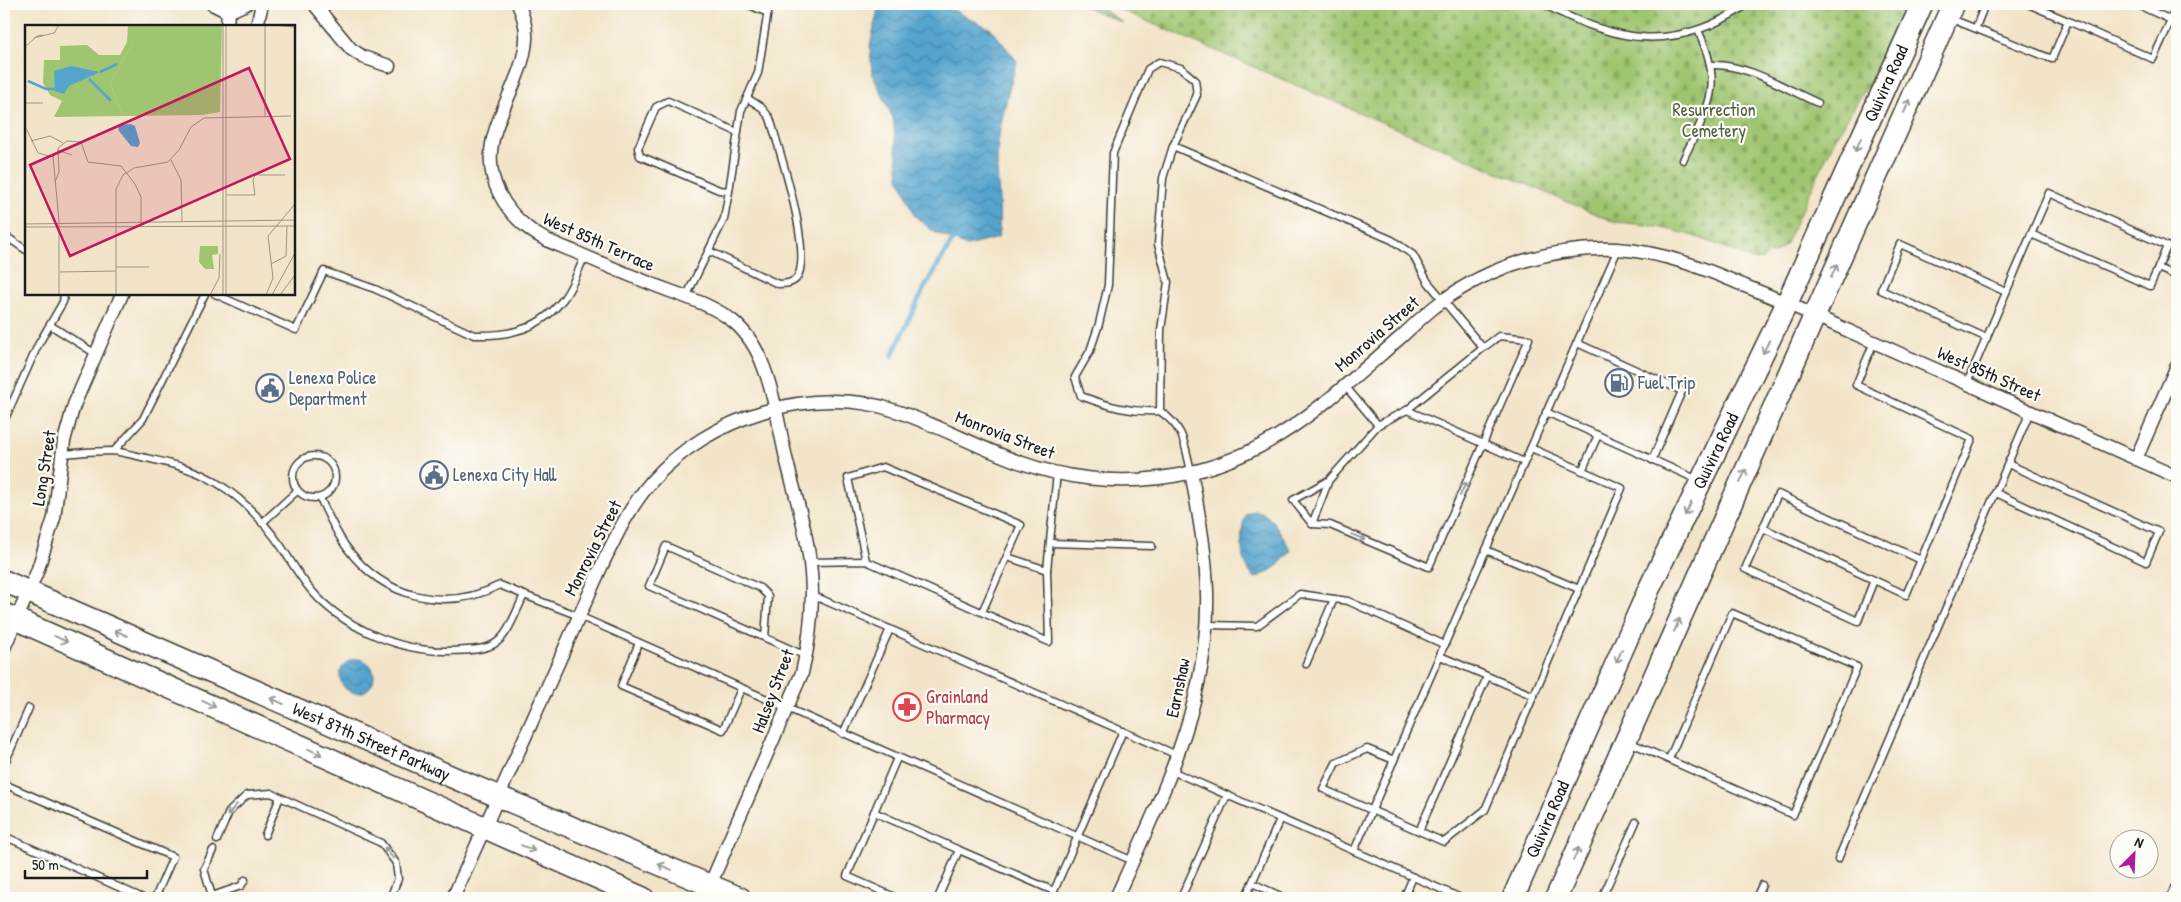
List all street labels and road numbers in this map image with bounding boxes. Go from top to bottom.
street label: Quivira Road [1857,41,1914,126]
street label: West 85th Terrace [540,206,659,277]
street label: Monrovia Street [1329,289,1425,377]
street label: West 85th Street [1934,340,2046,408]
street label: Monrovia Street [952,404,1059,465]
street label: Quivira Road [1686,408,1744,493]
street label: Long Street [25,428,62,507]
street label: Monrovia Street [558,495,628,600]
street label: Halsey Street [745,645,800,736]
street label: Earnshaw [1159,656,1196,720]
street label: West 87th Street Parkway [289,696,455,787]
street label: Quivira Road [1519,777,1575,862]

